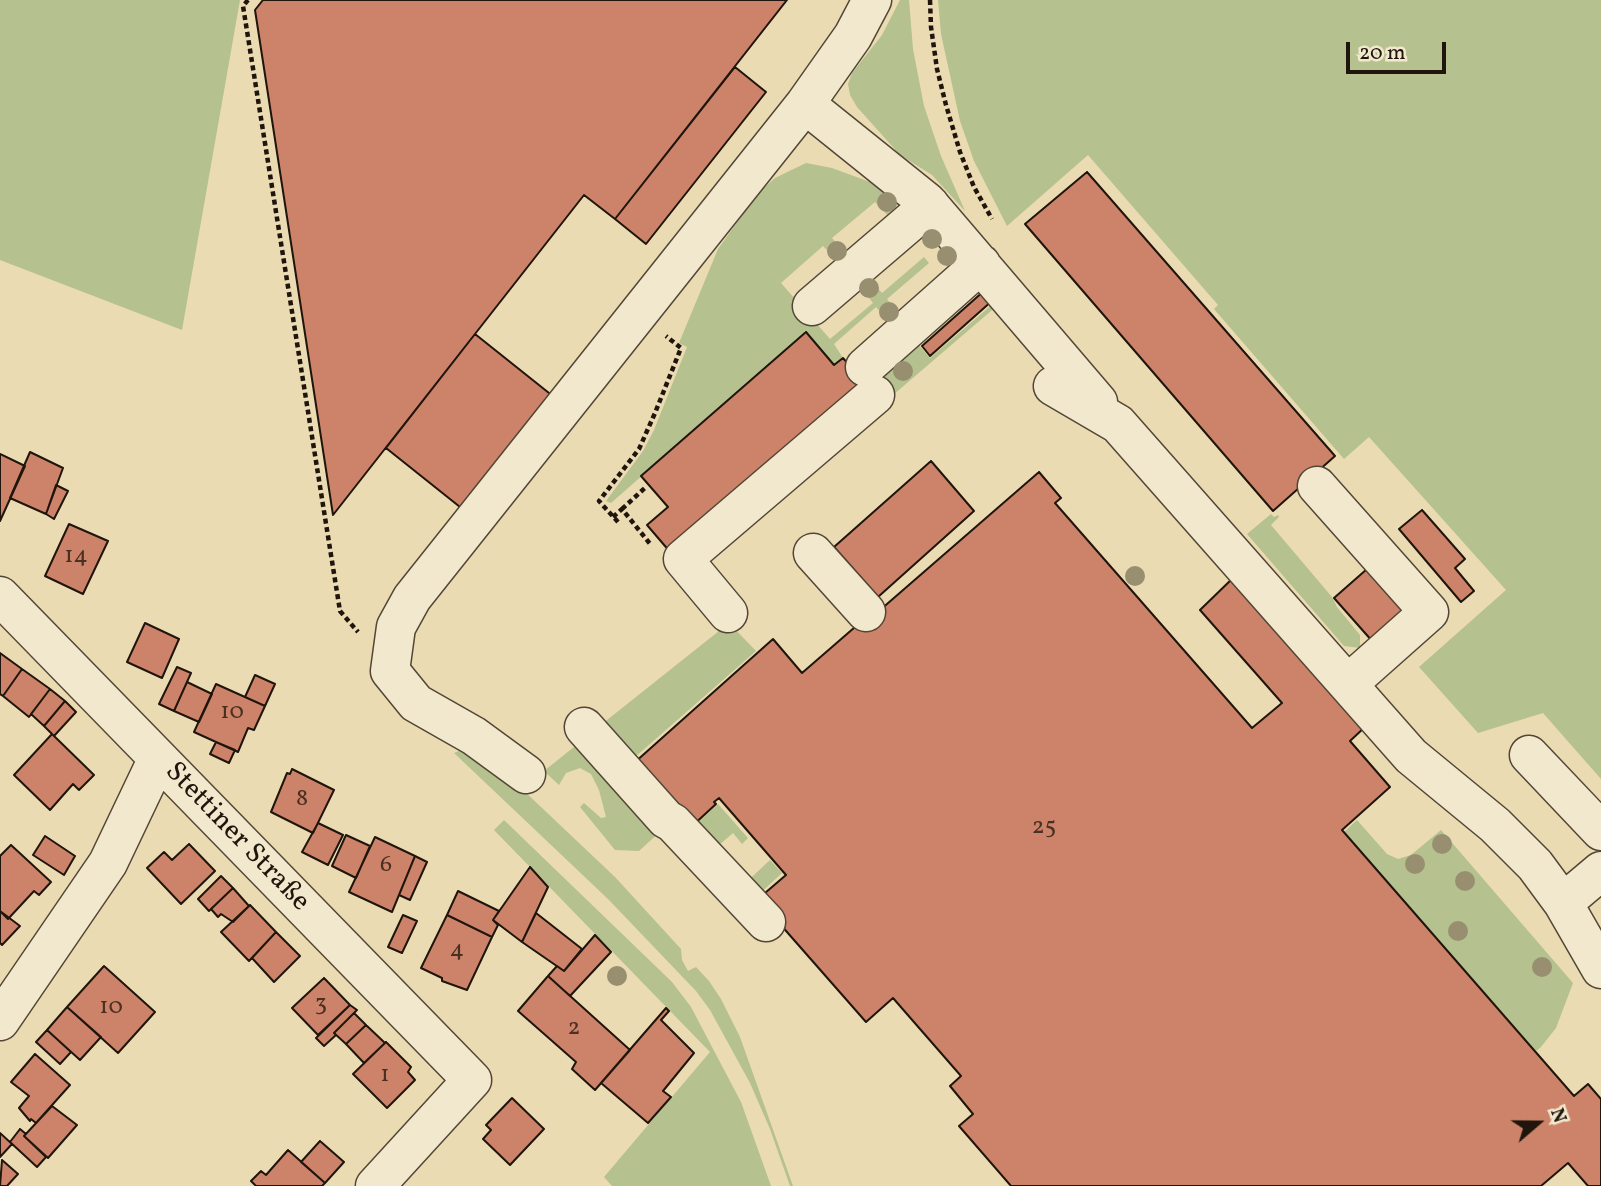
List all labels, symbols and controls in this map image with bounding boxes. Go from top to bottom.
scale bar [1349,28,1449,72]
text: 20 m [1359,39,1405,68]
house number: 14 [64,544,88,572]
house number: 10 [220,700,244,728]
street label: Stettiner Straße [156,756,316,920]
house number: 8 [296,787,308,815]
house number: 25 [1032,815,1056,843]
house number: 6 [380,853,392,881]
house number: 4 [450,938,464,966]
house number: 3 [315,992,327,1020]
house number: 10 [99,995,123,1023]
house number: 2 [568,1016,580,1044]
house number: 1 [380,1063,390,1091]
north arrow [1503,1088,1573,1158]
text: N [1543,1105,1572,1127]

